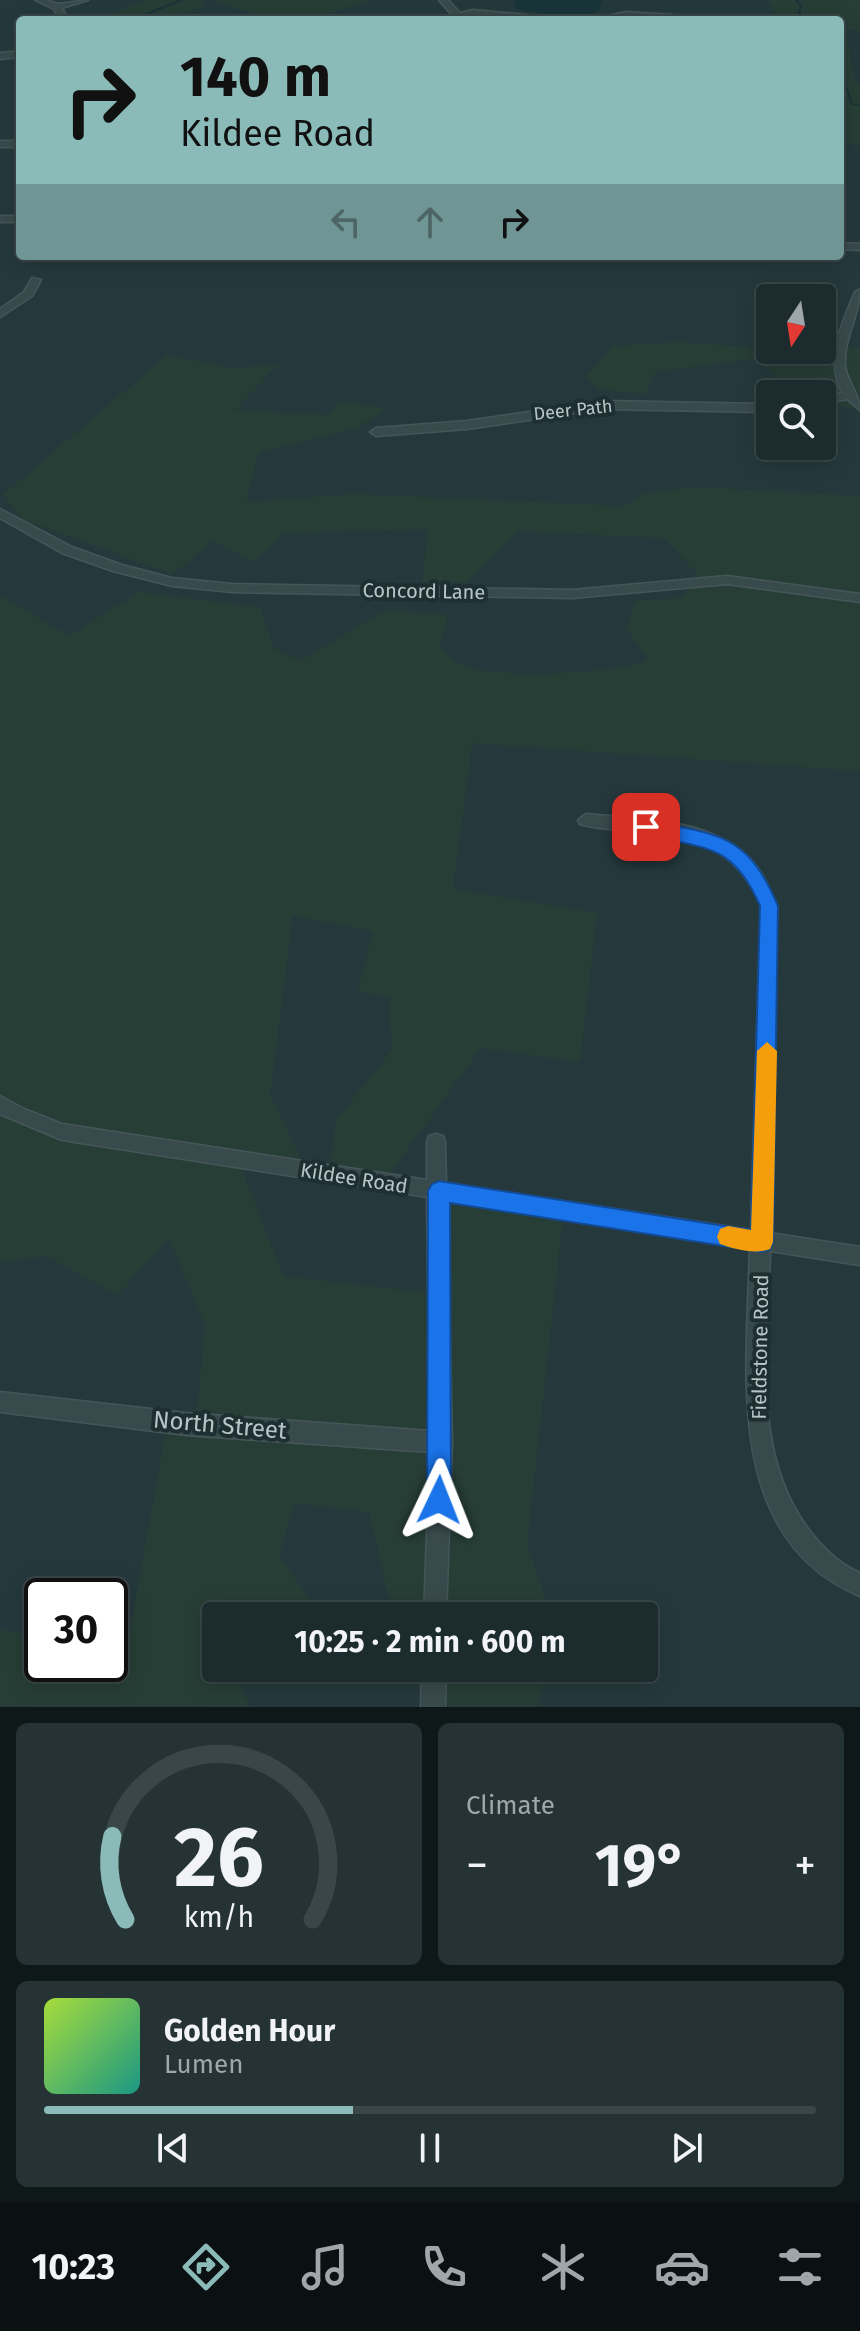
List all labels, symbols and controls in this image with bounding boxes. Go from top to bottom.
text: 140 m [180,44,331,111]
icon: right [48,48,152,152]
text: Kildee Road [180,112,375,156]
icon: left [324,200,368,244]
icon: ahead [408,200,452,244]
icon: right [492,200,536,244]
north arrow [756,284,836,364]
map controls [756,284,836,460]
button: search [756,380,836,460]
street label: Deer Path [532,395,614,425]
street label: Concord Lane [362,578,486,604]
pin [612,793,680,861]
icon: arrive [624,805,668,849]
street label: Kildee Road [299,1158,409,1198]
street label: Fieldstone Road [747,1274,773,1420]
street label: North Street [152,1405,288,1445]
position arrow [397,1458,481,1542]
speed limit sign: 30 [24,1578,128,1682]
text: 10:25 · 2 min · 600 m [294,1624,566,1660]
text: Climate [466,1790,555,1821]
text: 26 [174,1808,264,1908]
text: 19° [595,1830,687,1902]
text: − [466,1839,488,1892]
text: + [794,1839,816,1892]
text: km/h [184,1900,254,1935]
text: Golden Hour [164,2013,335,2049]
text: Lumen [164,2049,243,2080]
icon: previous [151,2126,195,2170]
icon: pause [408,2126,452,2170]
icon: next [665,2126,709,2170]
icon: directions [178,2239,234,2295]
icon: music [297,2239,353,2295]
icon: phone [416,2239,472,2295]
icon: climate [535,2239,591,2295]
icon: car [654,2239,710,2295]
icon: filters [772,2239,828,2295]
text: 10:23 [31,2245,115,2289]

